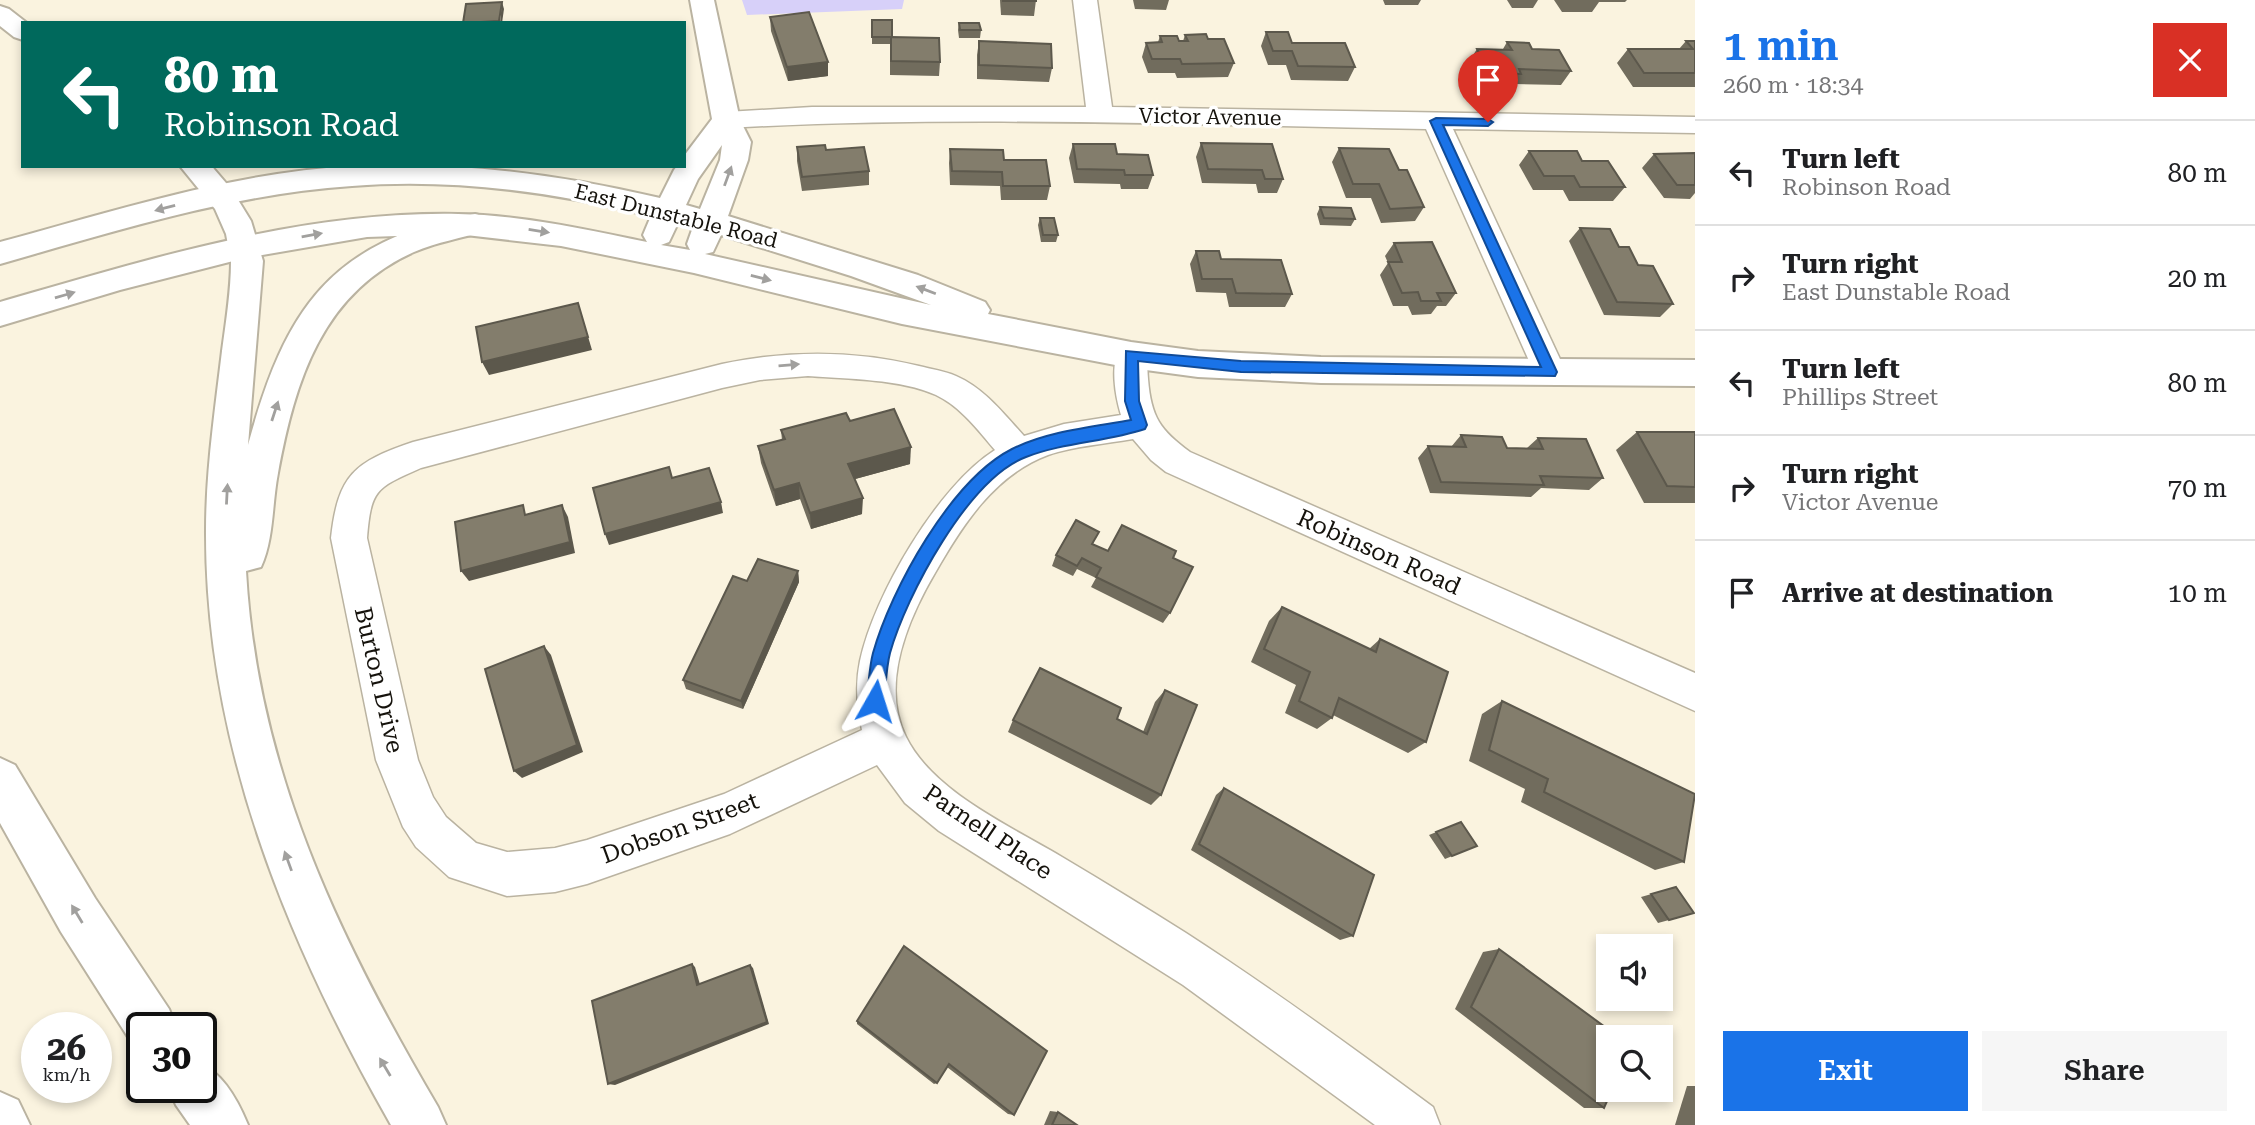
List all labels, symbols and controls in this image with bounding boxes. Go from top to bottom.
text: 1 min [1723,21,1839,70]
button: close [2153,23,2227,97]
text: 80 m [164,47,279,104]
icon: left [49,49,140,140]
pin [1458,50,1518,122]
icon: arrive [1469,61,1507,99]
text: 260 m · 18:34 [1723,72,1863,99]
street label: Victor Avenue [1138,104,1282,130]
text: Robinson Road [164,106,399,144]
text: Turn left [1782,144,1900,174]
icon: left [1723,154,1761,192]
text: 80 m [2168,158,2227,188]
one-way arrow [723,165,734,186]
text: Robinson Road [1782,174,1951,201]
street label: East Dunstable Road [572,179,781,253]
one-way arrow [153,203,175,214]
one-way arrow [528,226,550,237]
one-way arrow [301,229,323,240]
text: Turn right [1782,249,1918,279]
icon: right [1723,259,1761,297]
text: 20 m [2168,263,2227,293]
one-way arrow [750,273,772,284]
text: East Dunstable Road [1782,279,2010,306]
one-way arrow [915,284,936,295]
one-way arrow [55,289,76,299]
text: Turn left [1782,354,1900,384]
one-way arrow [778,359,800,370]
icon: left [1723,364,1761,402]
text: 80 m [2168,368,2227,398]
text: Phillips Street [1782,384,1938,411]
one-way arrow [271,401,281,422]
text: Turn right [1782,459,1918,489]
icon: right [1723,469,1761,507]
text: 70 m [2168,473,2227,503]
one-way arrow [222,483,233,505]
text: Victor Avenue [1782,489,1938,516]
street label: Robinson Road [1293,503,1465,601]
icon: arrive [1723,574,1761,612]
text: Arrive at destination [1782,578,2053,608]
text: 10 m [2168,578,2227,608]
street label: Burton Drive [349,604,409,756]
position arrow [838,664,912,738]
street label: Parnell Place [918,779,1058,885]
street label: Dobson Street [598,787,762,869]
one-way arrow [282,850,293,871]
one-way arrow [71,904,83,923]
map controls [1596,934,1673,1102]
button: sound [1596,934,1673,1011]
speed limit sign: 30 [126,1012,217,1103]
button: search [1596,1025,1673,1102]
text: 26 [47,1028,86,1069]
button: Exit [1723,1031,1968,1111]
button: Share [1982,1031,2227,1111]
one-way arrow [378,1057,391,1076]
text: km/h [42,1064,91,1085]

